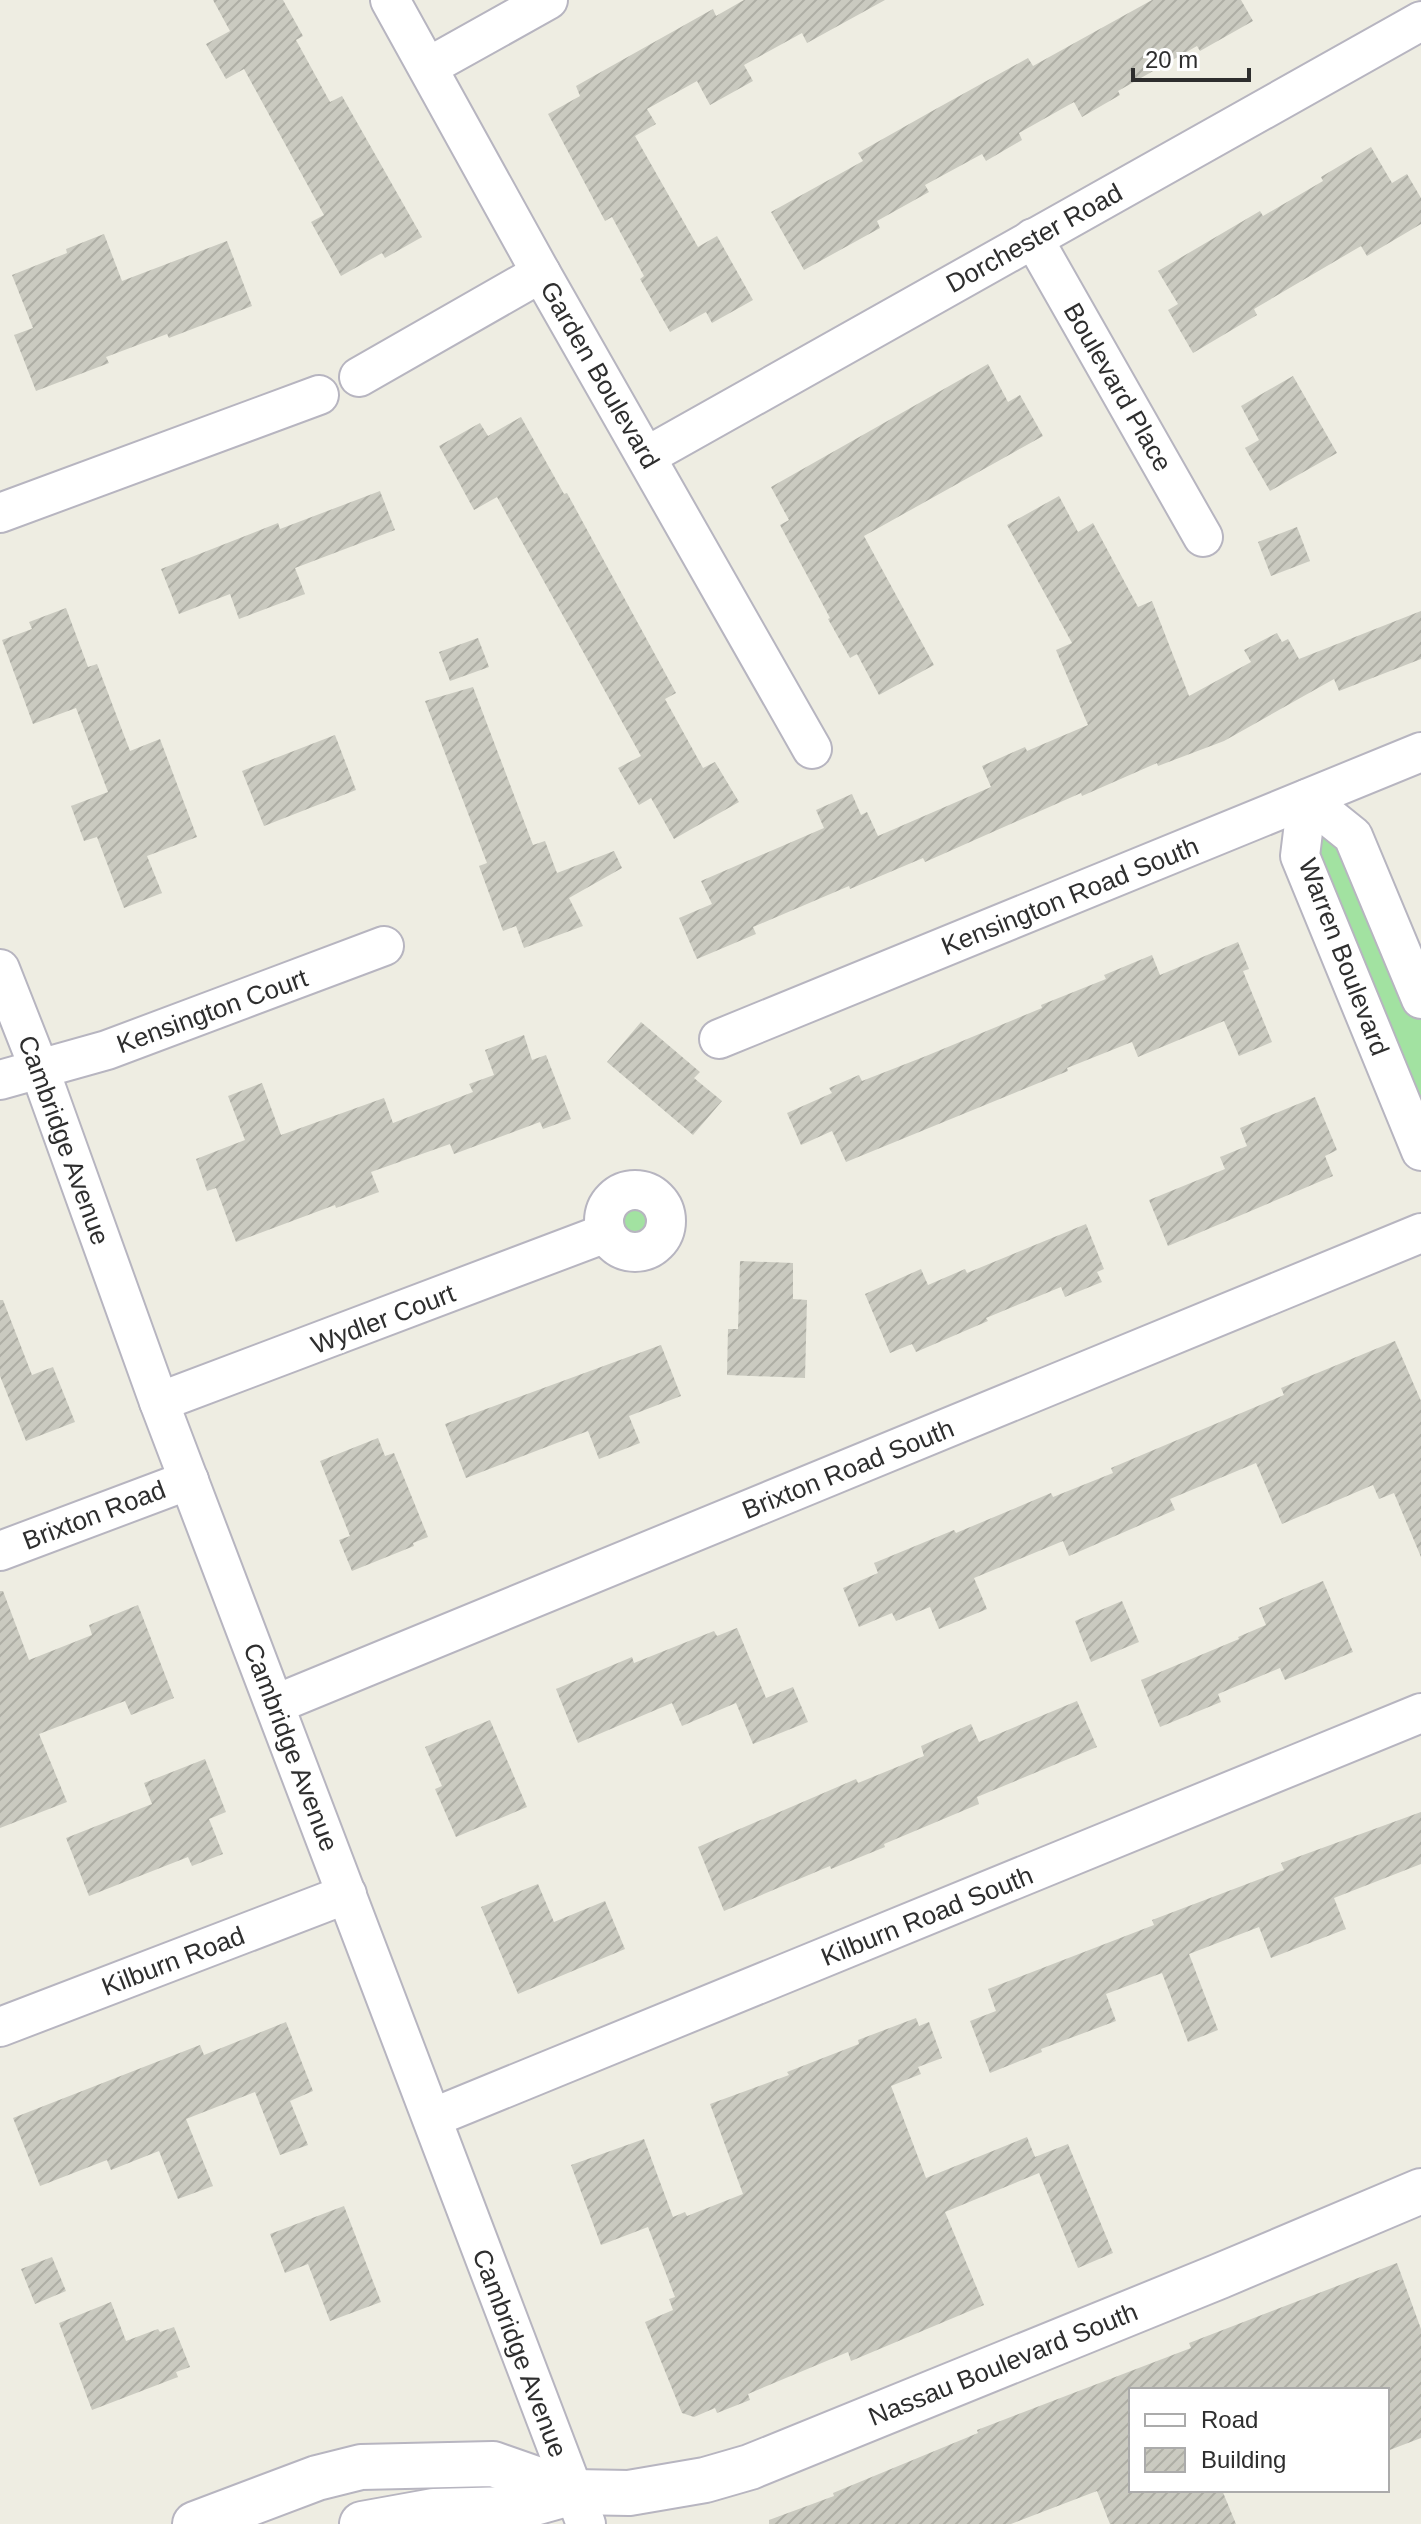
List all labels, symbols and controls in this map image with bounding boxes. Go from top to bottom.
scale bar [1133,32,1249,82]
text: 20 m [1145,46,1198,73]
street label: Dorchester Road [941,177,1127,299]
street label: Garden Boulevard [534,276,666,474]
street label: Boulevard Place [1058,298,1178,476]
street label: Kensington Road South [937,831,1203,961]
street label: Warren Boulevard [1293,854,1395,1060]
street label: Kensington Court [112,962,312,1059]
street label: Cambridge Avenue [12,1031,116,1249]
street label: Wydler Court [307,1278,460,1360]
street label: Brixton Road South [738,1413,958,1525]
street label: Brixton Road [18,1474,170,1556]
street label: Cambridge Avenue [237,1639,345,1855]
street label: Kilburn Road South [817,1860,1037,1972]
street label: Kilburn Road [97,1920,249,2002]
street label: Cambridge Avenue [466,2245,574,2461]
street label: Nassau Boulevard South [864,2296,1142,2432]
legend [1129,2388,1389,2492]
text: Road [1201,2406,1258,2433]
text: Building [1201,2446,1286,2473]

